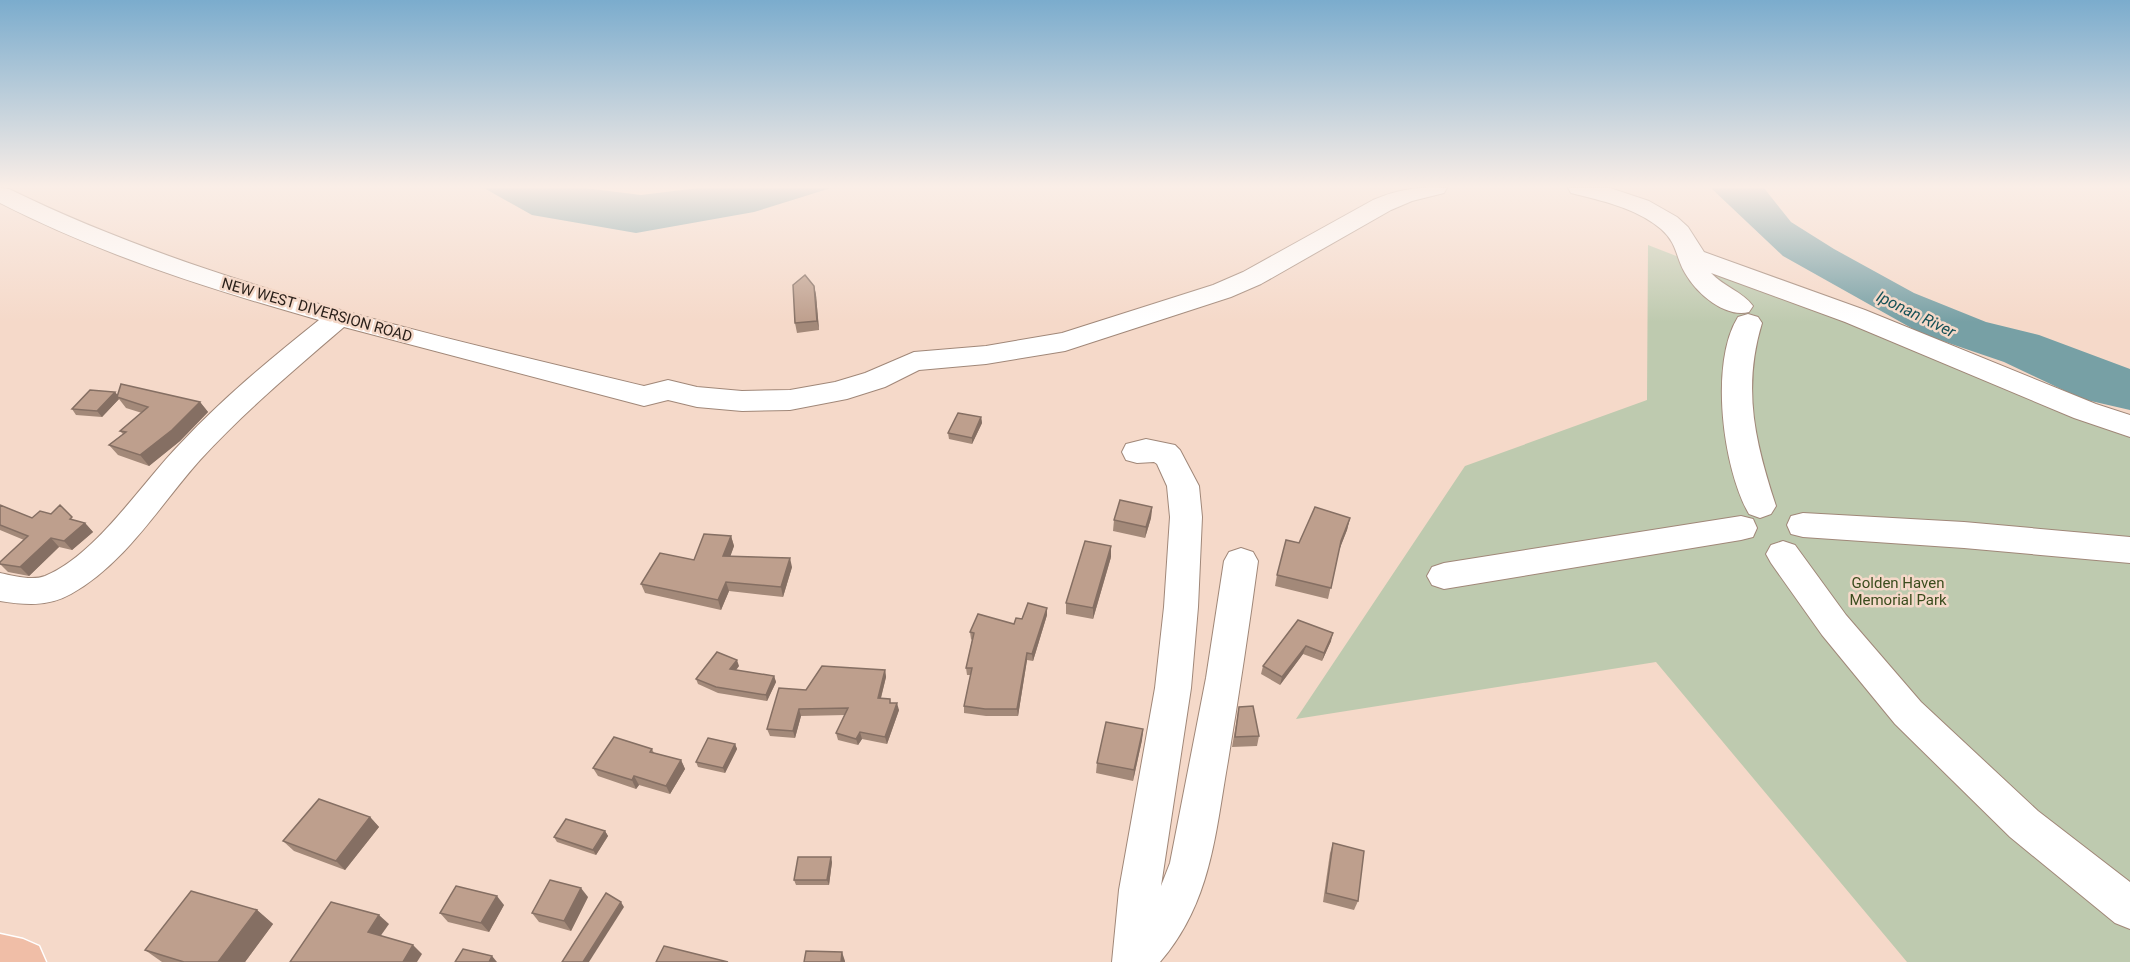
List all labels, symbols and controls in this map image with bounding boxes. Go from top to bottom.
street label: NEW WEST DIVERSION ROAD [220,274,414,346]
water label: Iponan River [1873,287,1959,342]
park label: Golden Haven Memorial Park [1849,574,1947,609]

